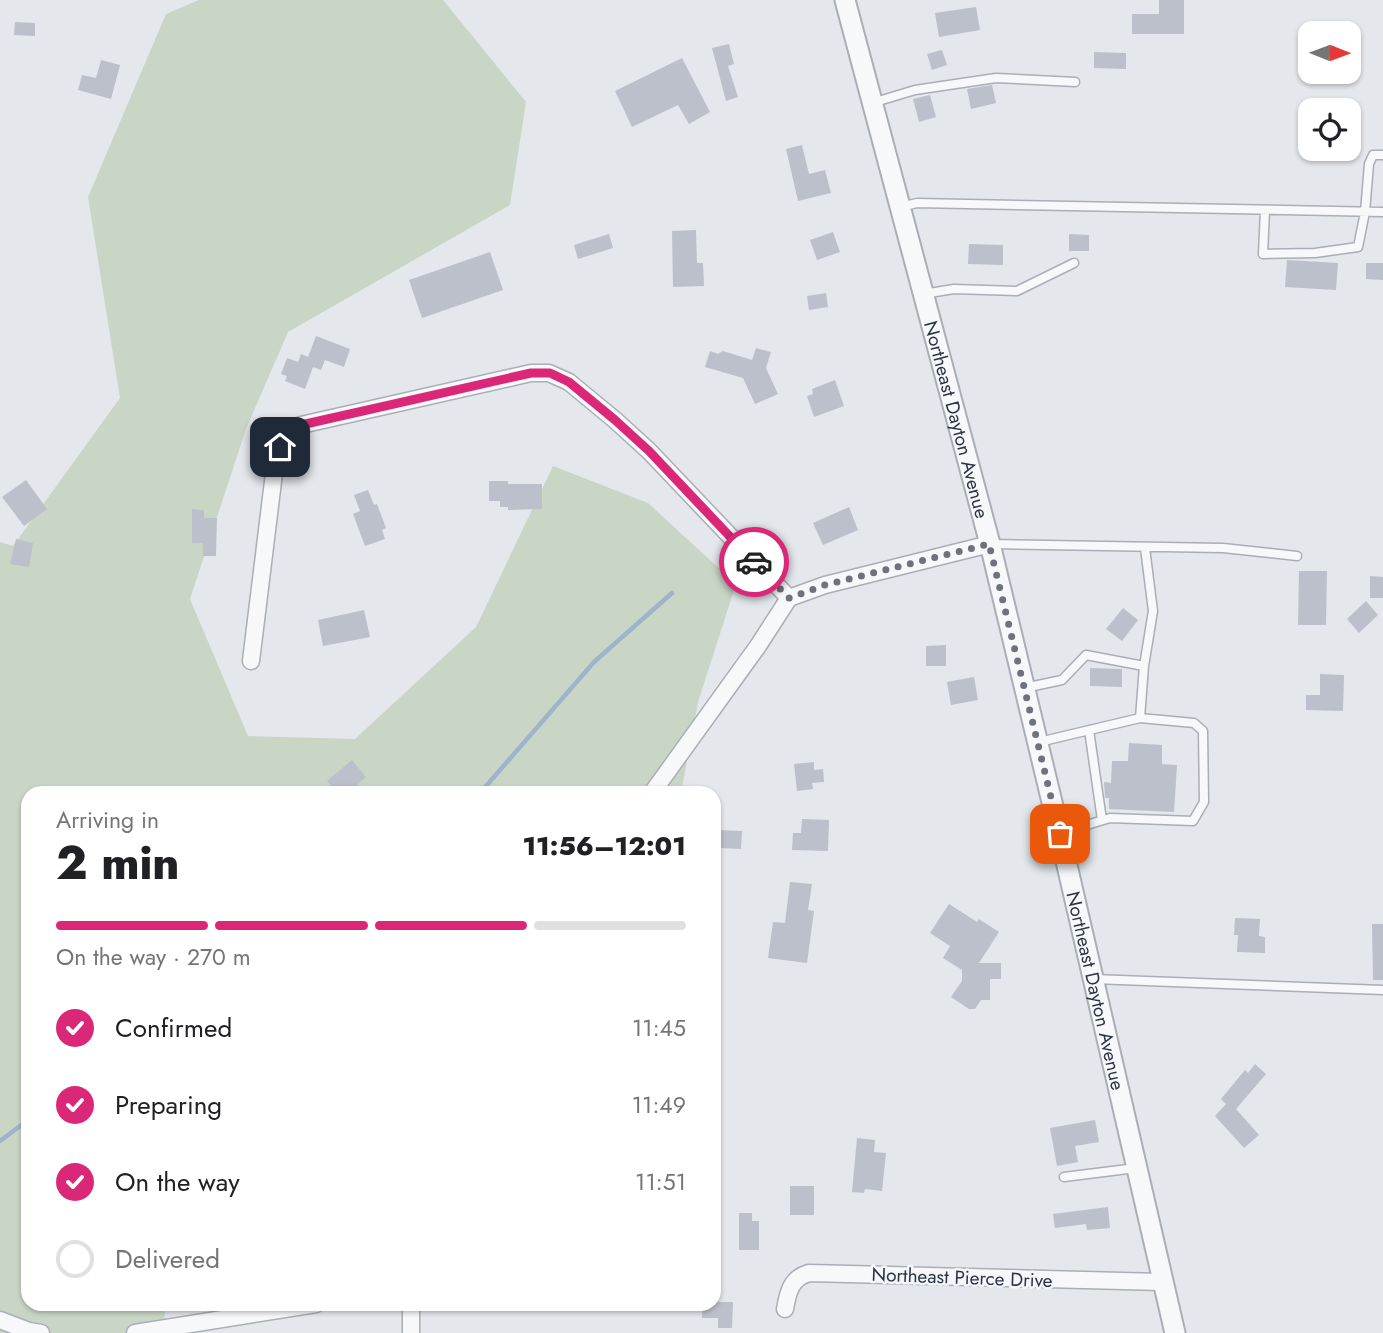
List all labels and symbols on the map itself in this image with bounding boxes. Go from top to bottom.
north arrow [1298,21,1362,84]
street label: Northeast Dayton Avenue [917,318,996,521]
pin [250,417,310,477]
courier [719,527,789,597]
pin [1030,804,1090,864]
street label: Northeast Dayton Avenue [1059,889,1132,1093]
street label: Northeast Pierce Drive [871,1261,1053,1294]

